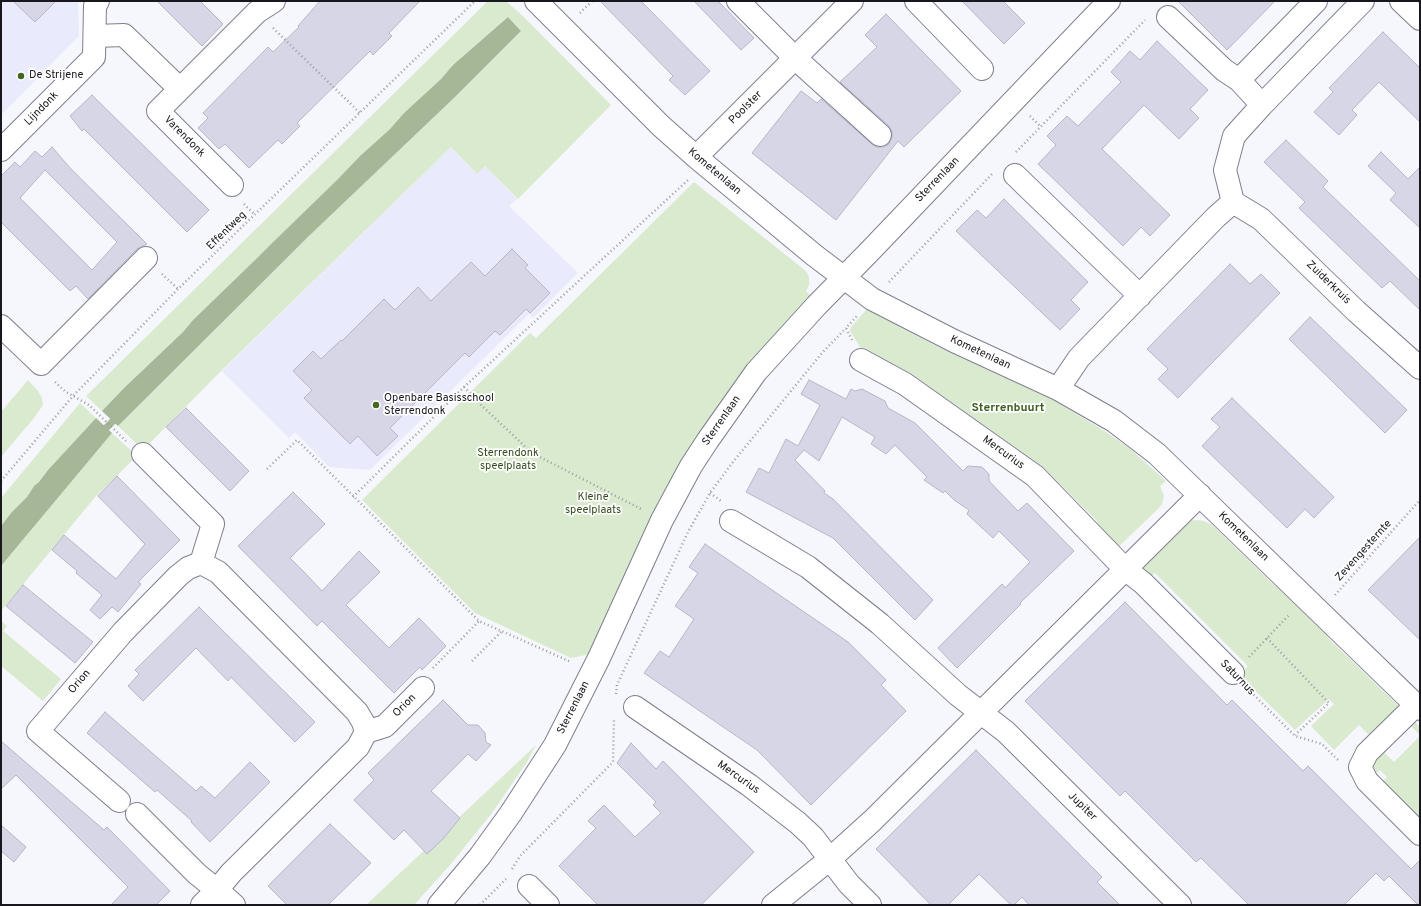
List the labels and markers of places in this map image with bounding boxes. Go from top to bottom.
place label: De Strijene [29,69,84,83]
marker: De Strijene [16,71,26,81]
place label: Openbare Basisschool Sterrendonk [384,392,494,418]
marker: Openbare Basisschool Sterrendonk [371,400,381,410]

